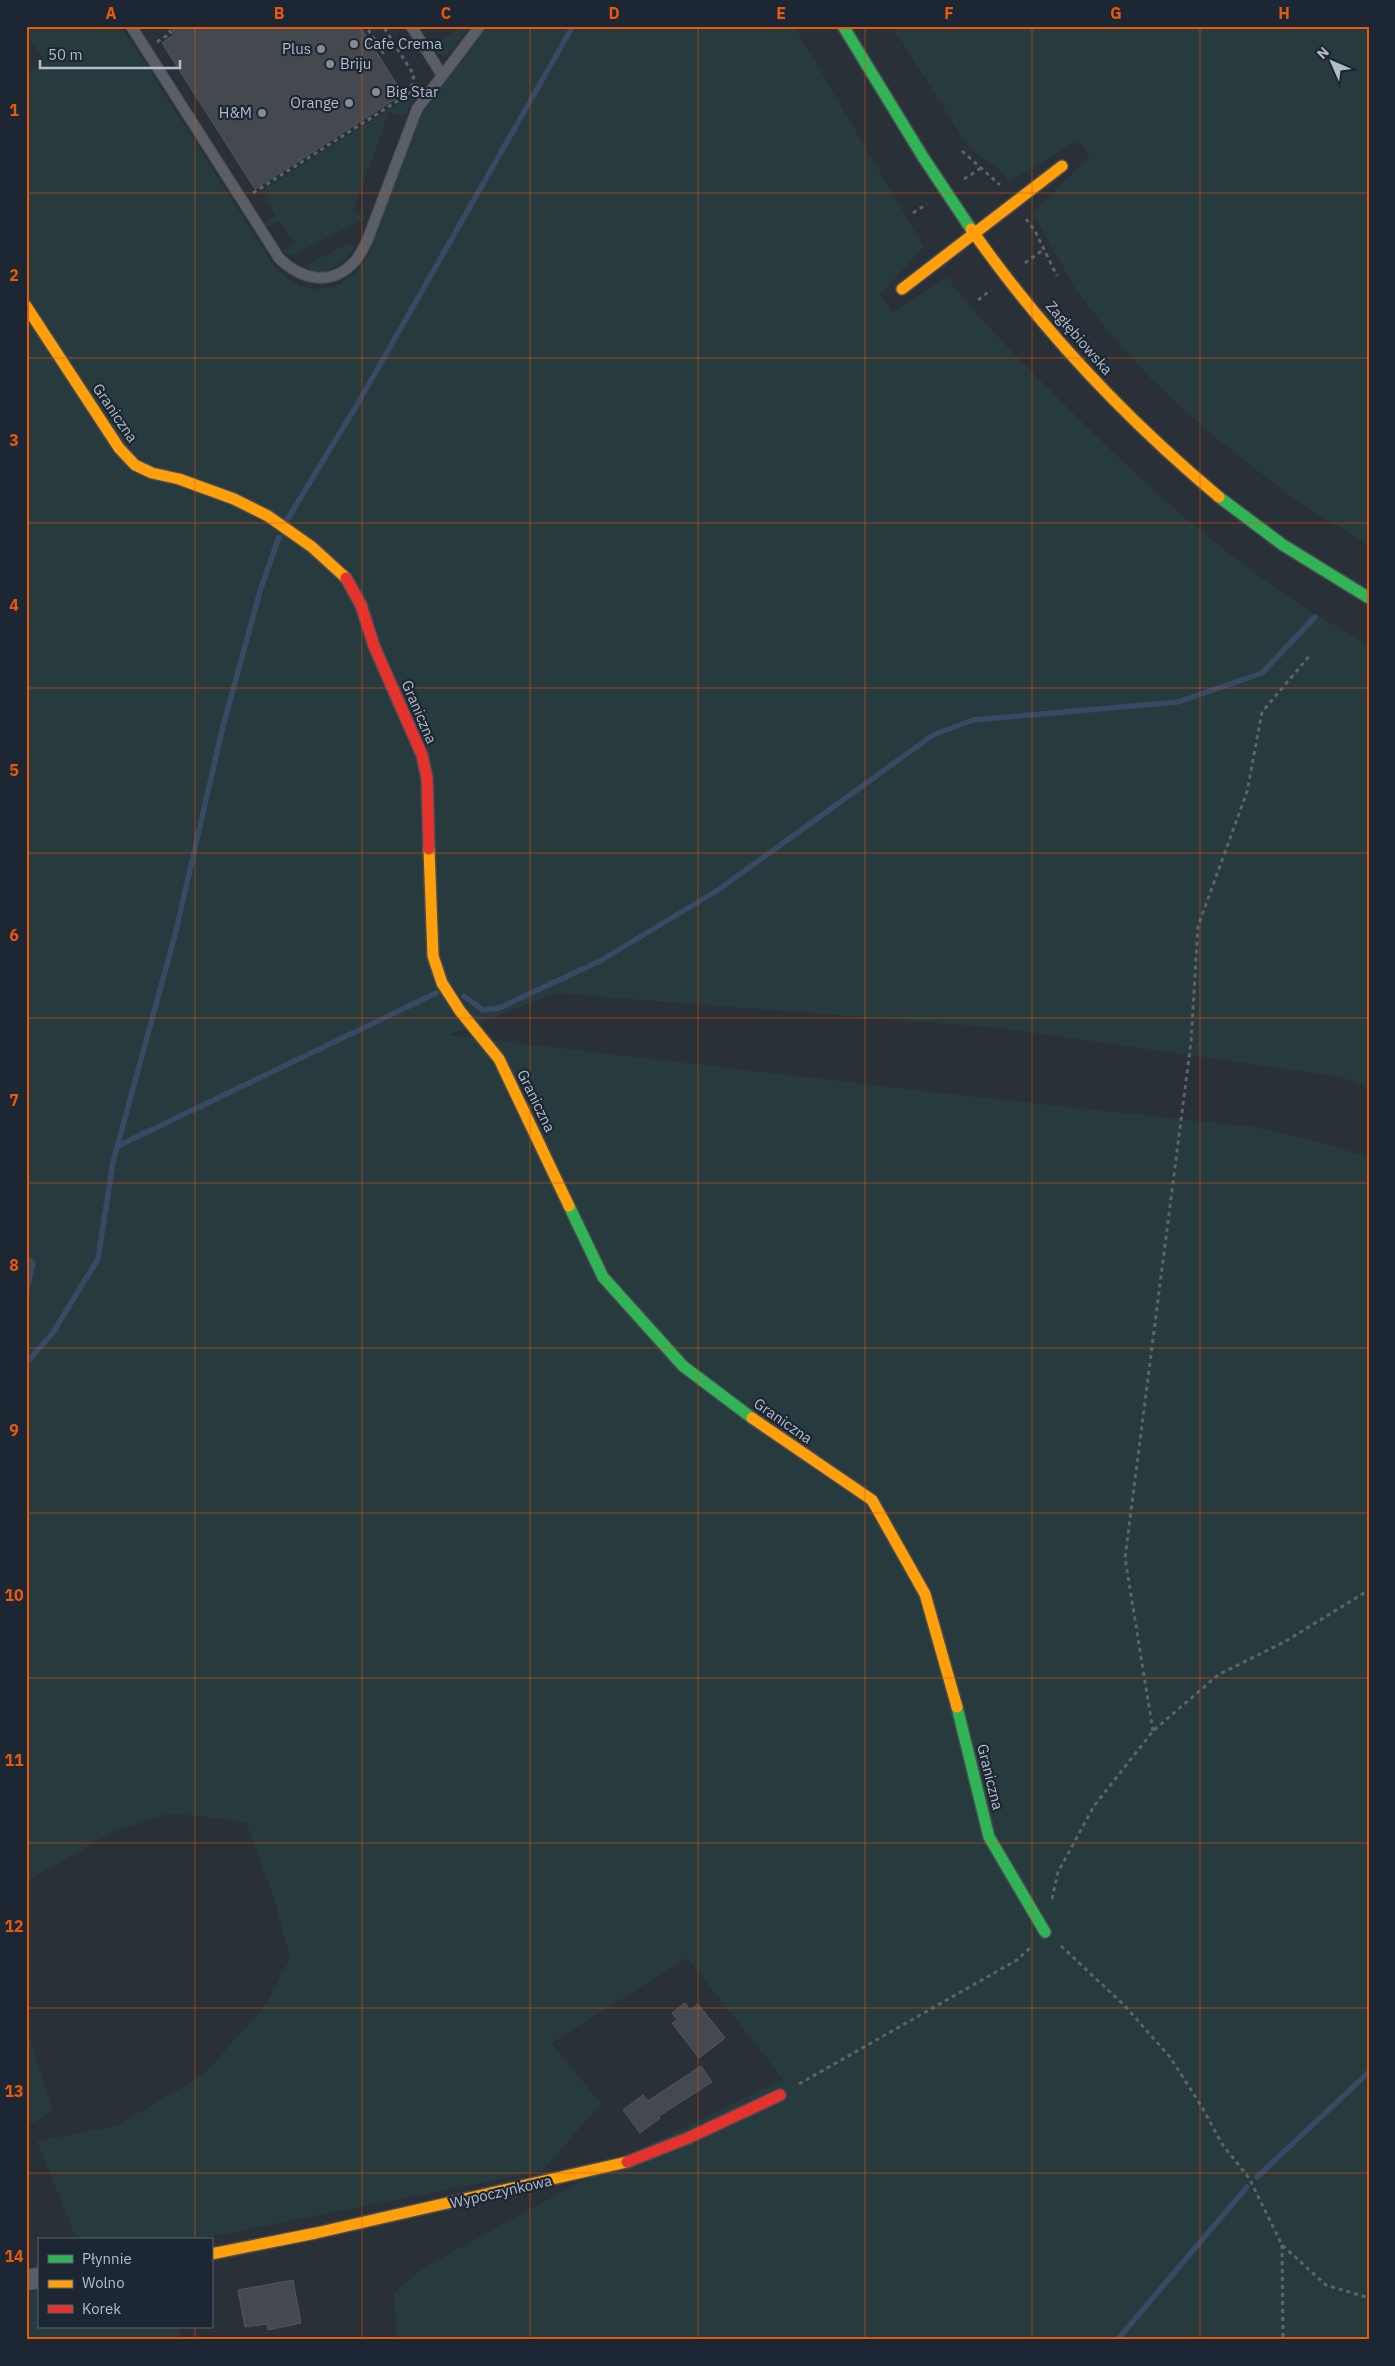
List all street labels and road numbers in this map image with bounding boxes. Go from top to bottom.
street label: Zagłębiowska [1042,297,1117,379]
street label: Graniczna [89,380,142,446]
street label: Graniczna [398,677,441,746]
street label: Graniczna [513,1066,560,1135]
street label: Graniczna [750,1394,816,1448]
street label: Graniczna [973,1742,1008,1812]
street label: Wypoczynkowa [448,2171,554,2212]

